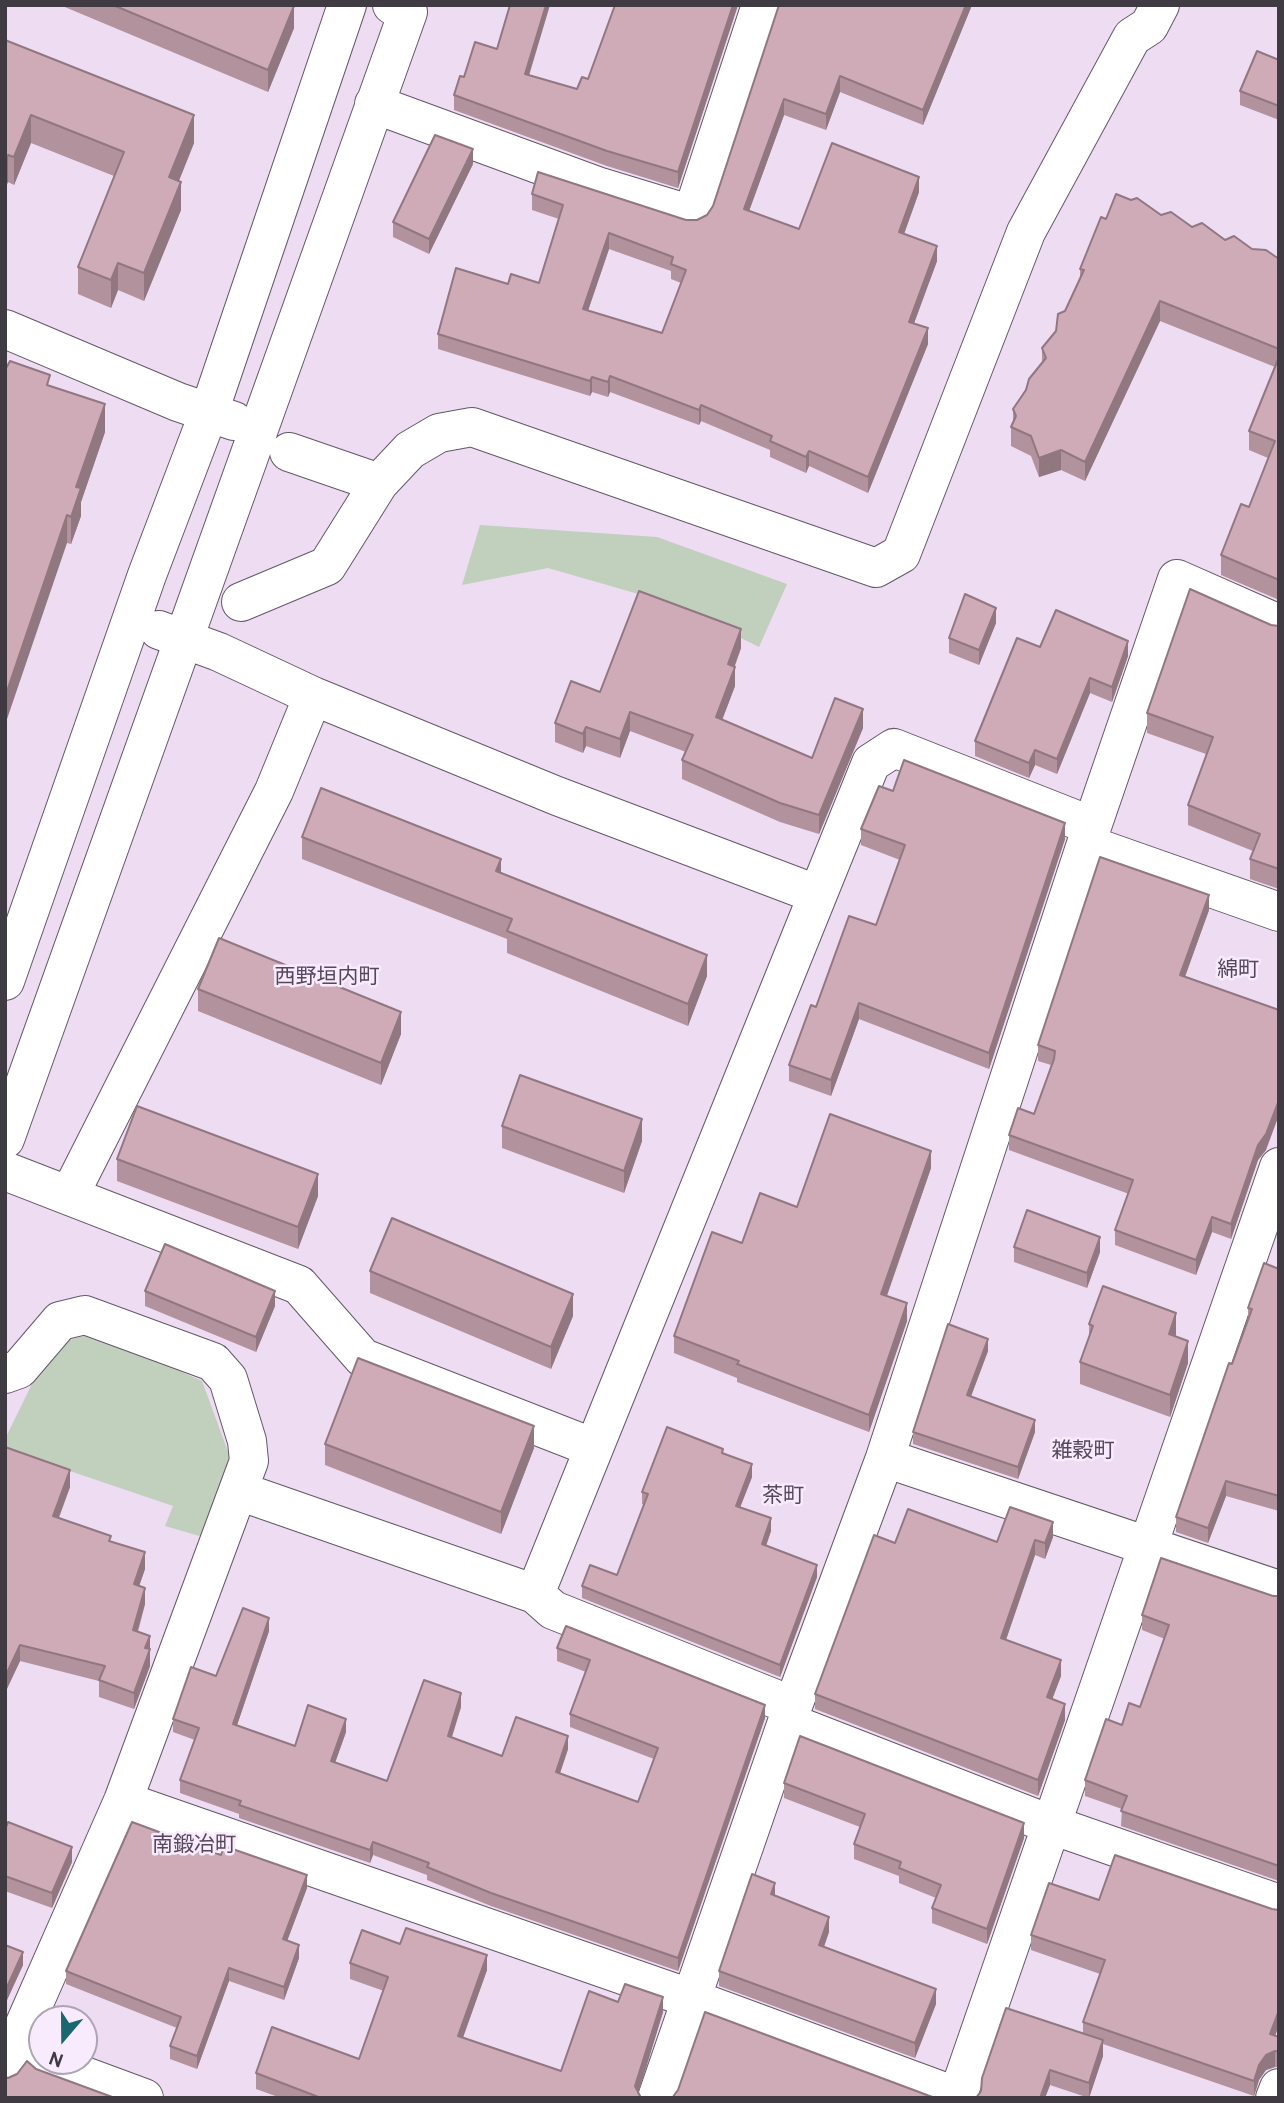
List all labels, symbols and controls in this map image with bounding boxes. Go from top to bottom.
district label: 綿町 [1217,959,1259,985]
district label: 西野垣内町 [275,966,379,992]
district label: 雑穀町 [1052,1440,1114,1466]
district label: 茶町 [762,1485,804,1511]
district label: 南鍛冶町 [152,1834,236,1860]
north arrow [28,2005,98,2075]
text: N [46,2044,67,2071]

